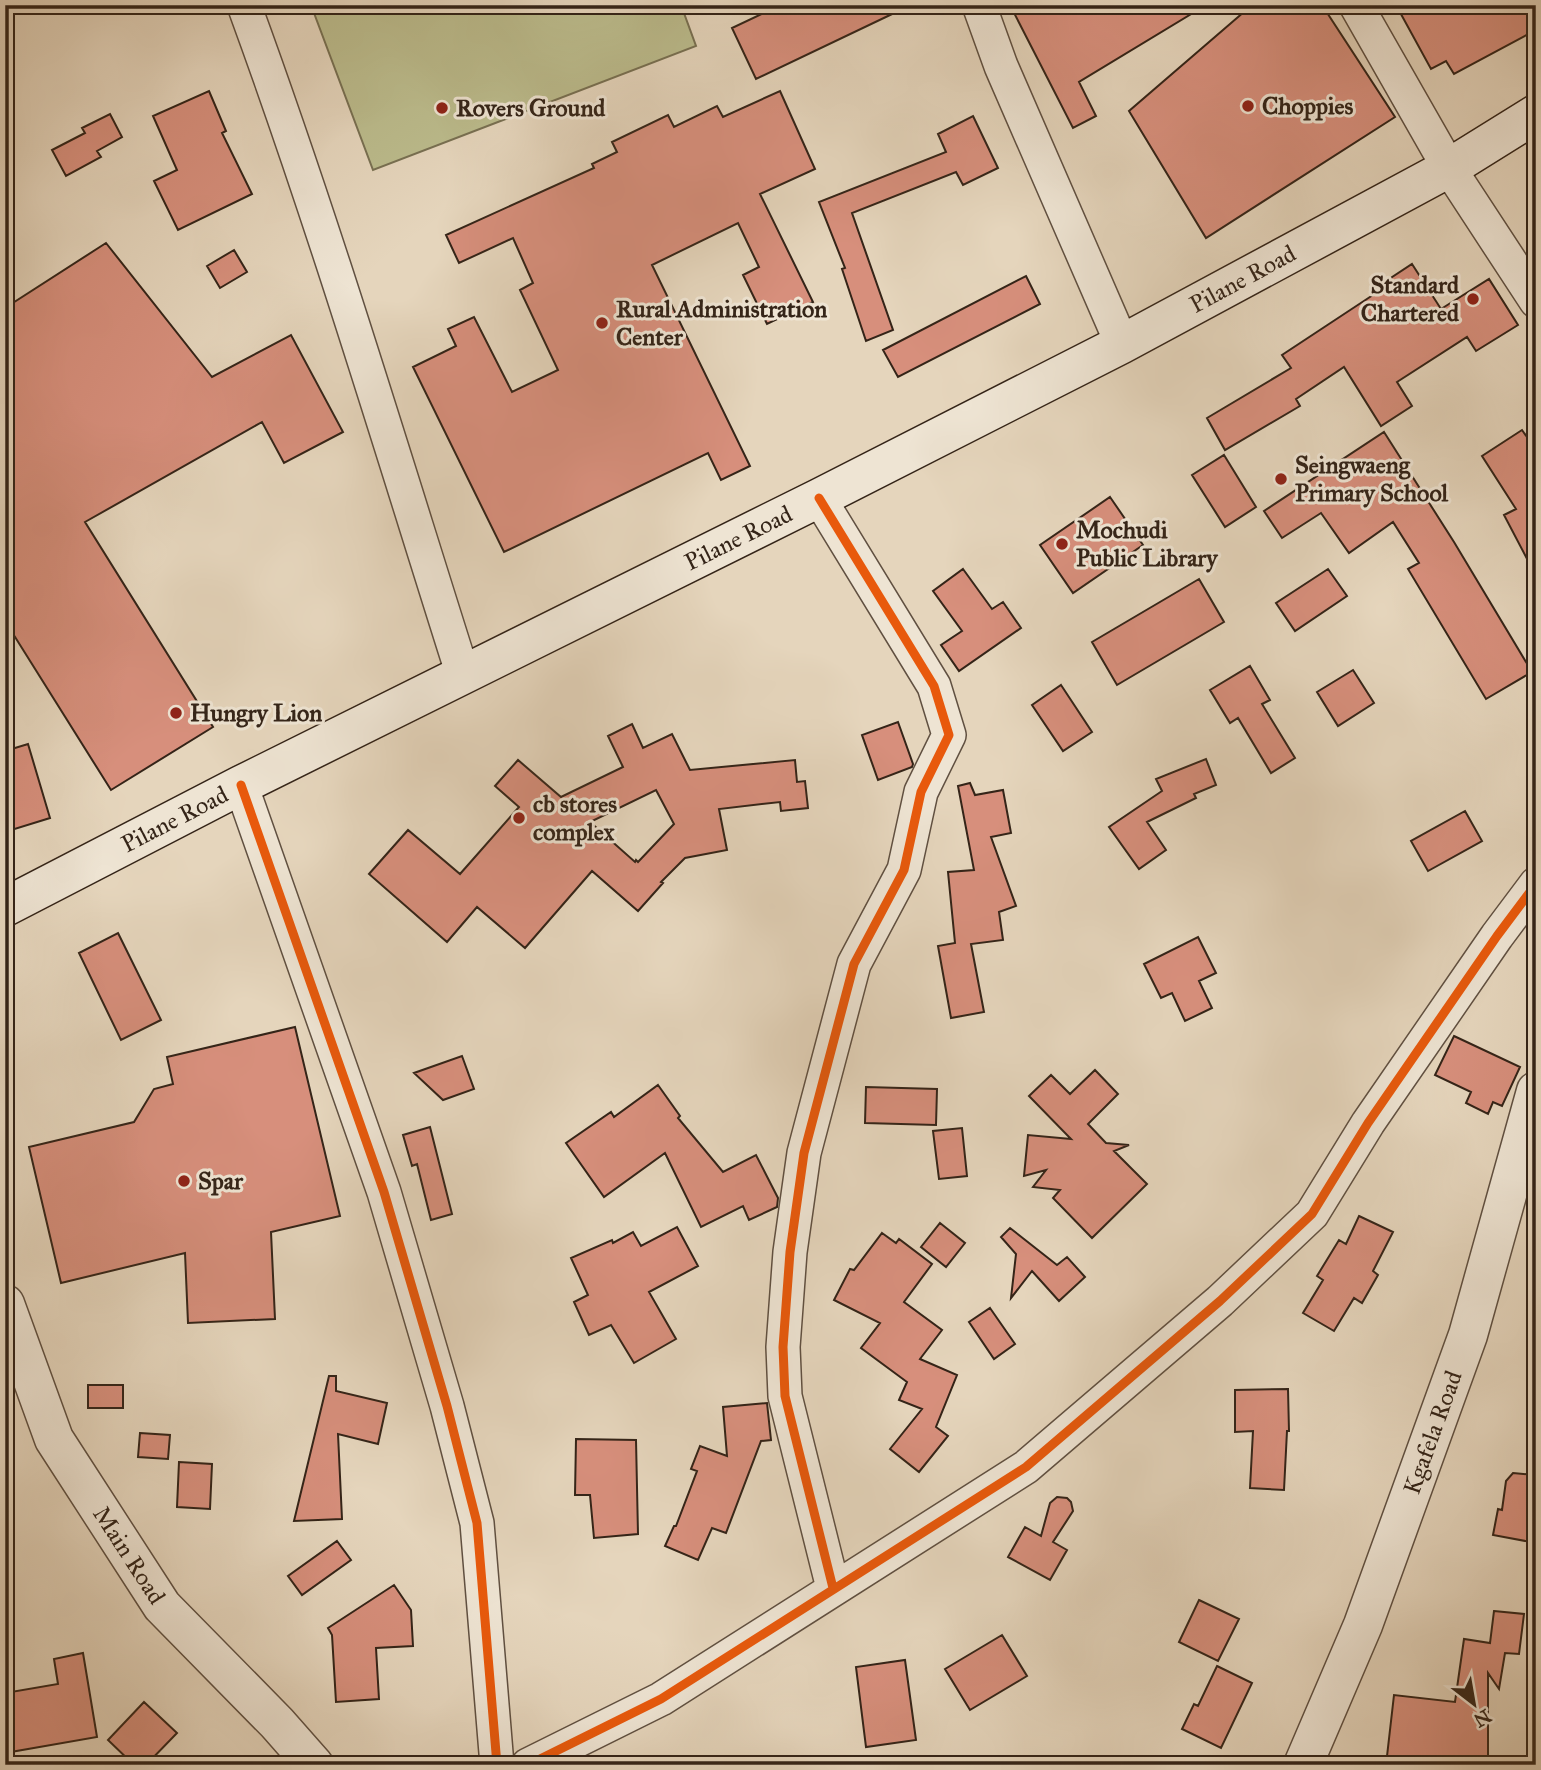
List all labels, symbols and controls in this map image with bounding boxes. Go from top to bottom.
place label: Choppies [1262,91,1353,121]
place label: Rovers Ground [456,93,606,123]
marker: Choppies [1240,98,1256,114]
marker: Rovers Ground [434,100,450,116]
street label: Pilane Road [1184,238,1301,320]
place label: Standard Chartered [1361,270,1460,328]
marker: Standard Chartered [1465,291,1481,307]
place label: Rural Administration Center [616,294,827,352]
marker: Rural Administration Center [594,315,610,331]
place label: Seingwaeng Primary School [1295,450,1449,508]
marker: Seingwaeng Primary School [1273,471,1289,487]
street label: Pilane Road [680,499,797,577]
place label: Mochudi Public Library [1076,515,1219,573]
marker: Mochudi Public Library [1054,536,1070,552]
place label: Hungry Lion [190,698,322,728]
marker: Hungry Lion [168,705,184,721]
street label: Pilane Road [116,779,233,859]
place label: cb stores complex [533,789,617,847]
marker: cb stores complex [511,810,527,826]
place label: Spar [198,1166,244,1196]
marker: Spar [176,1173,192,1189]
street label: Kgafela Road [1397,1367,1469,1498]
street label: Main Road [86,1501,172,1610]
north arrow [1440,1668,1510,1738]
text: N [1470,1704,1495,1732]

